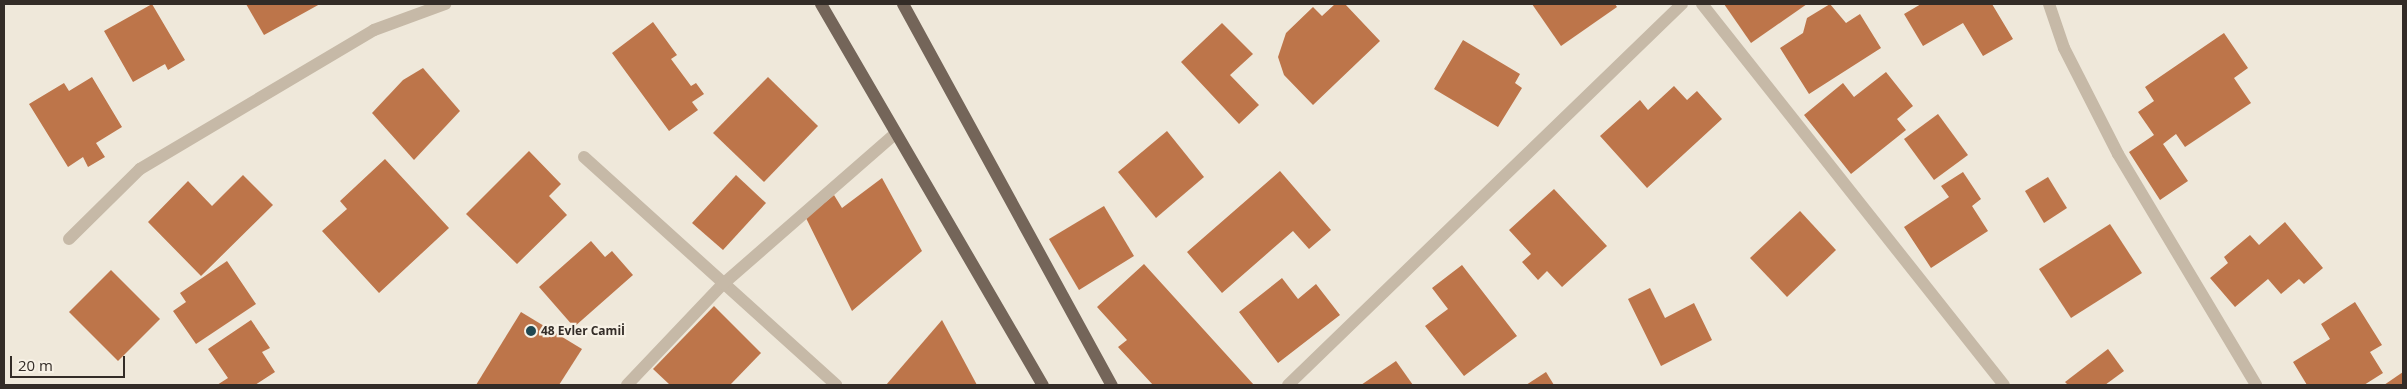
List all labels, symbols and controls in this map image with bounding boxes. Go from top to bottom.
place label: 48 Evler Camiİ [541,324,625,338]
marker: 48 Evler Camiİ [525,325,537,337]
scale bar [12,346,128,378]
text: 20 m [18,355,53,375]

